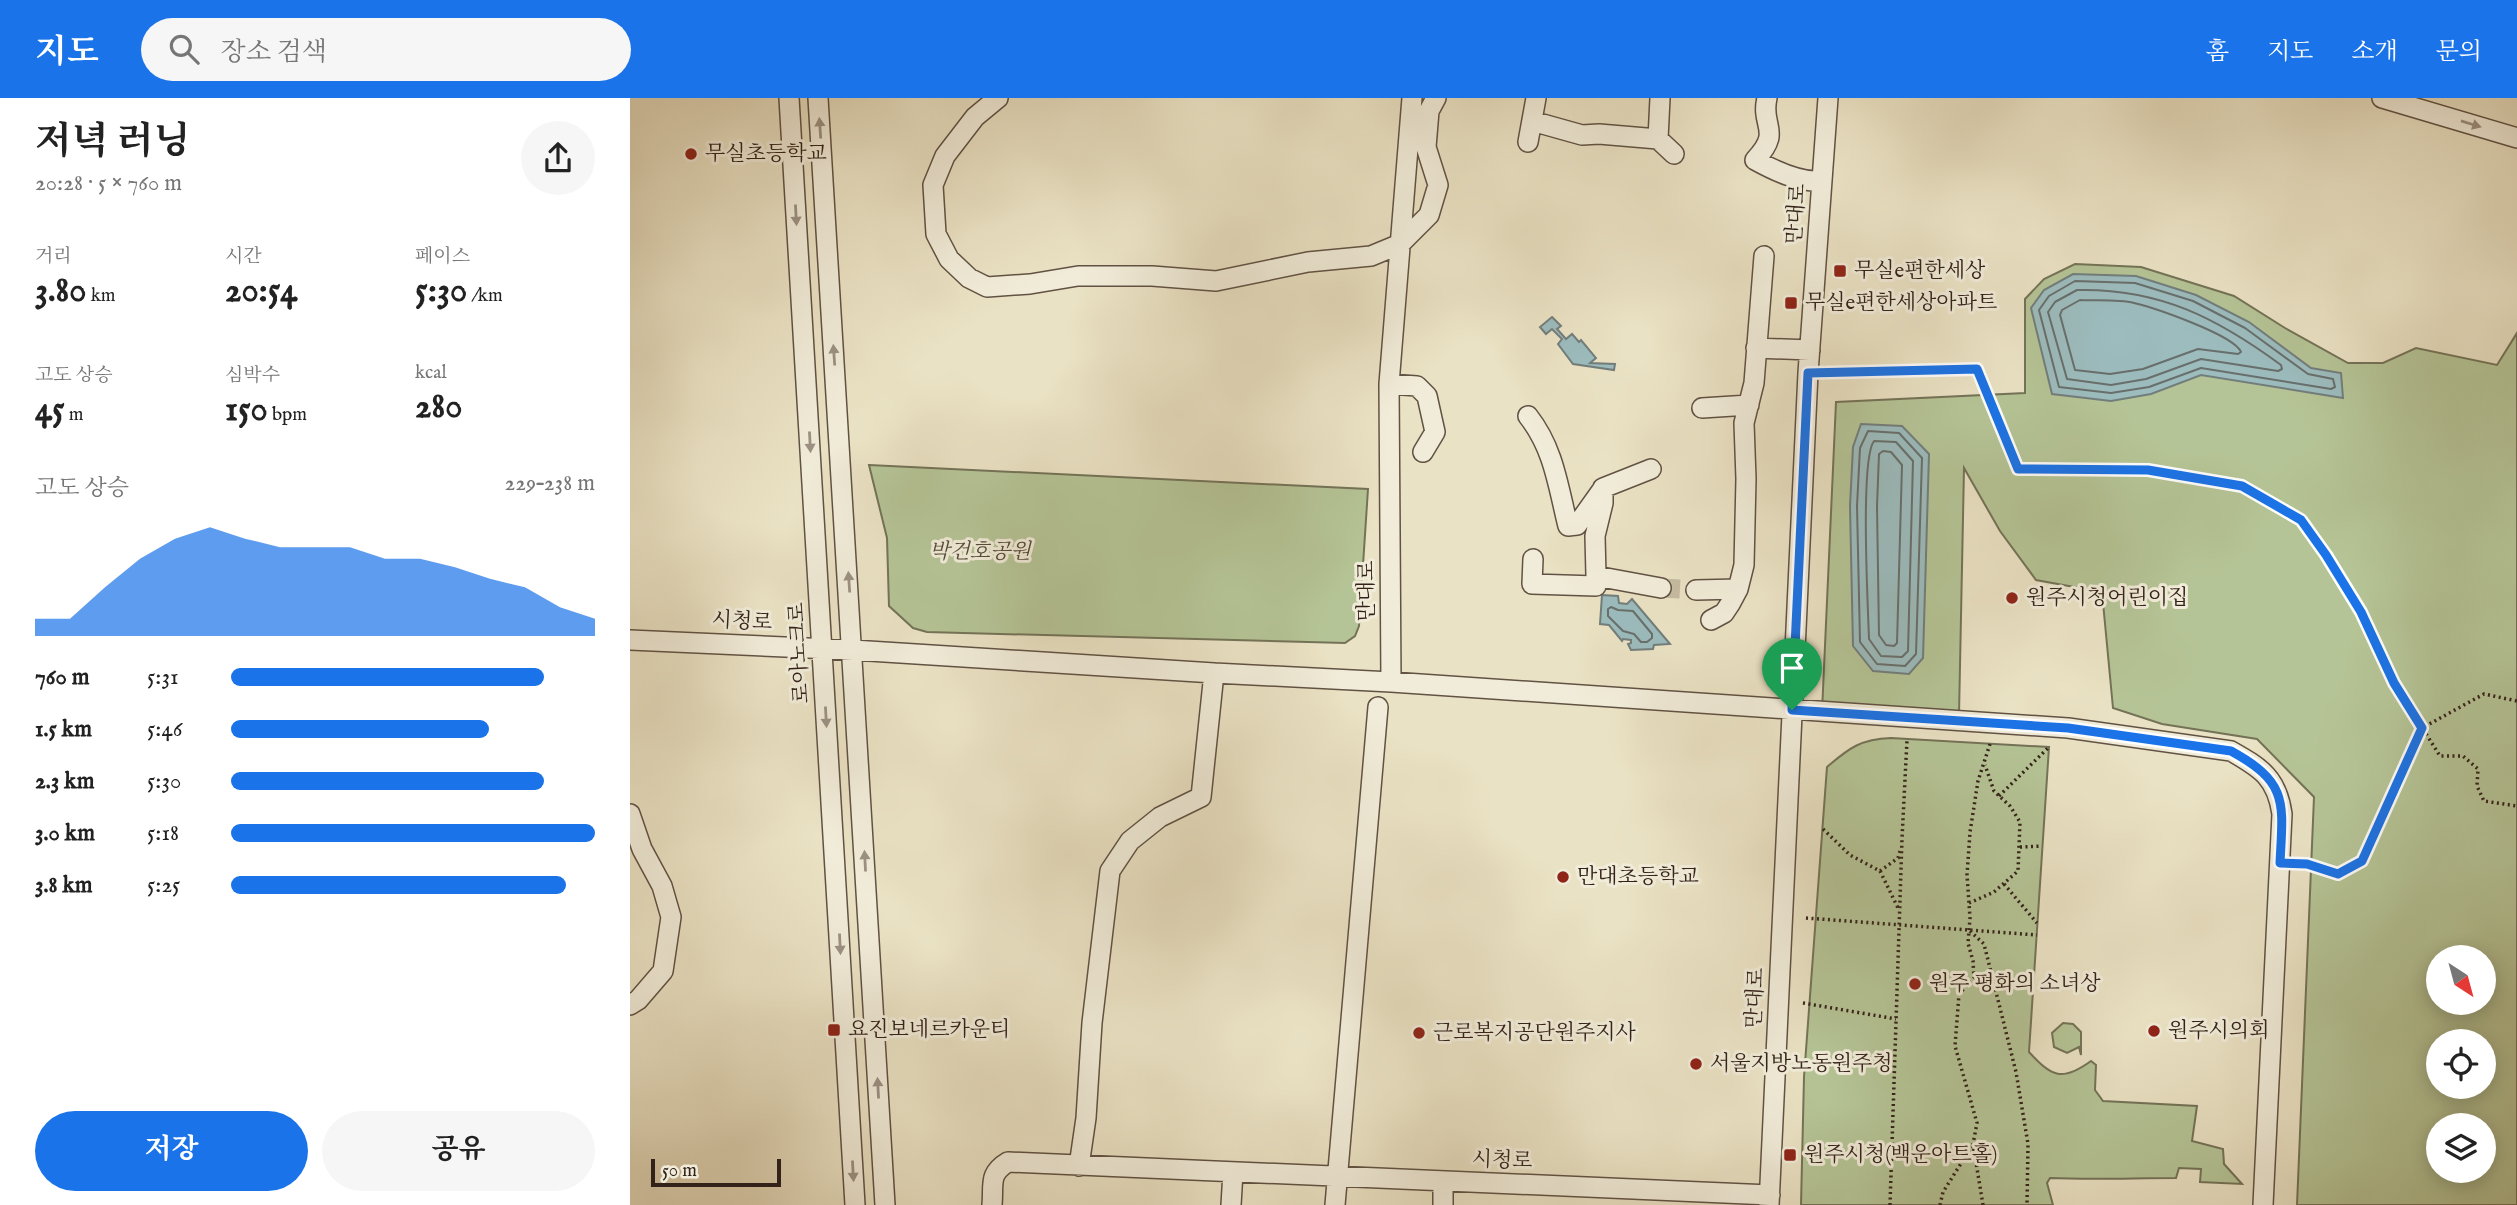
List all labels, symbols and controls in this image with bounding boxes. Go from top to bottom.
search box [141,18,631,81]
icon: search [165,30,203,68]
text: 지도 [35,32,99,74]
text: 장소 검색 [221,36,327,69]
text: 홈 [2206,37,2229,68]
text: 지도 [2267,37,2313,68]
text: 소개 [2351,37,2398,68]
text: 문의 [2436,37,2482,68]
one-way arrow [814,116,825,138]
text: 저녁 러닝 [35,119,190,167]
one-way arrow [2461,120,2482,130]
button: share [521,121,595,195]
place label: 무실초등학교 [705,141,827,168]
marker: 무실초등학교 [683,146,699,162]
text: 20:28 · 5 × 760 m [35,169,182,198]
street label: 만대로 [1781,183,1813,245]
one-way arrow [791,204,802,226]
text: 거리 [35,245,72,269]
text: 시간 [225,245,262,269]
text: 페이스 [415,245,470,269]
place label: 무실e편한세상 [1854,258,1986,285]
marker: 무실e편한세상 [1832,263,1848,279]
text: 3.80 [35,269,87,314]
text: 20:54 [225,269,298,314]
text: 5:30 [415,269,467,314]
text: km [87,284,116,308]
text: /km [467,284,503,308]
place label: 무실e편한세상아파트 [1805,290,1997,317]
marker: 무실e편한세상아파트 [1783,295,1799,311]
one-way arrow [829,344,840,366]
text: kcal [415,361,447,385]
text: 고도 상승 [35,364,113,388]
text: 심박수 [225,364,280,388]
text: 280 [415,385,462,430]
text: 45 [35,388,65,433]
text: 150 [225,388,268,433]
text: m [65,403,84,427]
text: bpm [268,403,307,427]
one-way arrow [805,431,816,453]
text: 229–238 m [505,469,595,498]
text: 고도 상승 [35,474,129,503]
park label: 박건호공원 [929,539,1032,566]
street label: 만대로 [1354,561,1381,621]
one-way arrow [843,571,854,593]
place label: 원주시청어린이집 [2026,585,2188,612]
marker: 원주시청어린이집 [2004,590,2020,606]
street label: 로아노크로 [784,602,816,704]
street label: 시청로 [711,607,773,637]
pin [1762,638,1822,710]
icon: arrive [1773,649,1811,687]
text: 760 m [35,663,90,692]
text: 5:31 [147,663,179,692]
one-way arrow [821,706,832,728]
text: 1.5 km [35,715,92,744]
text: 5:46 [147,715,182,744]
text: 2.3 km [35,767,94,796]
text: 5:30 [147,767,181,796]
text: 3.0 km [35,819,95,848]
text: 5:18 [147,819,179,848]
one-way arrow [859,850,870,872]
place label: 만대초등학교 [1577,864,1699,891]
marker: 만대초등학교 [1555,869,1571,885]
text: 3.8 km [35,871,93,900]
text: 5:25 [147,871,180,900]
one-way arrow [834,933,845,955]
north arrow [2426,945,2496,1015]
map controls [2426,945,2496,1183]
street label: 만대로 [1741,967,1771,1029]
place label: 원주 평화의 소녀상 [1929,971,2101,998]
marker: 원주 평화의 소녀상 [1907,976,1923,992]
place label: 요진보네르카운티 [848,1017,1010,1044]
place label: 원주시의회 [2168,1018,2269,1045]
place label: 근로복지공단원주지사 [1433,1020,1637,1047]
marker: 요진보네르카운티 [826,1022,842,1038]
marker: 원주시의회 [2146,1023,2162,1039]
marker: 근로복지공단원주지사 [1411,1025,1427,1041]
button: locate [2426,1029,2496,1099]
place label: 서울지방노동원주청 [1710,1051,1893,1078]
marker: 서울지방노동원주청 [1688,1056,1704,1072]
one-way arrow [872,1077,883,1099]
button: 저장 [35,1111,308,1191]
button: 공유 [322,1111,595,1191]
button: layers [2426,1113,2496,1183]
place label: 원주시청(백운아트홀) [1804,1142,1997,1169]
street label: 시청로 [1471,1146,1533,1176]
marker: 원주시청(백운아트홀) [1782,1147,1798,1163]
scale bar [651,1156,780,1188]
text: 50 m [662,1159,697,1183]
one-way arrow [848,1160,859,1182]

